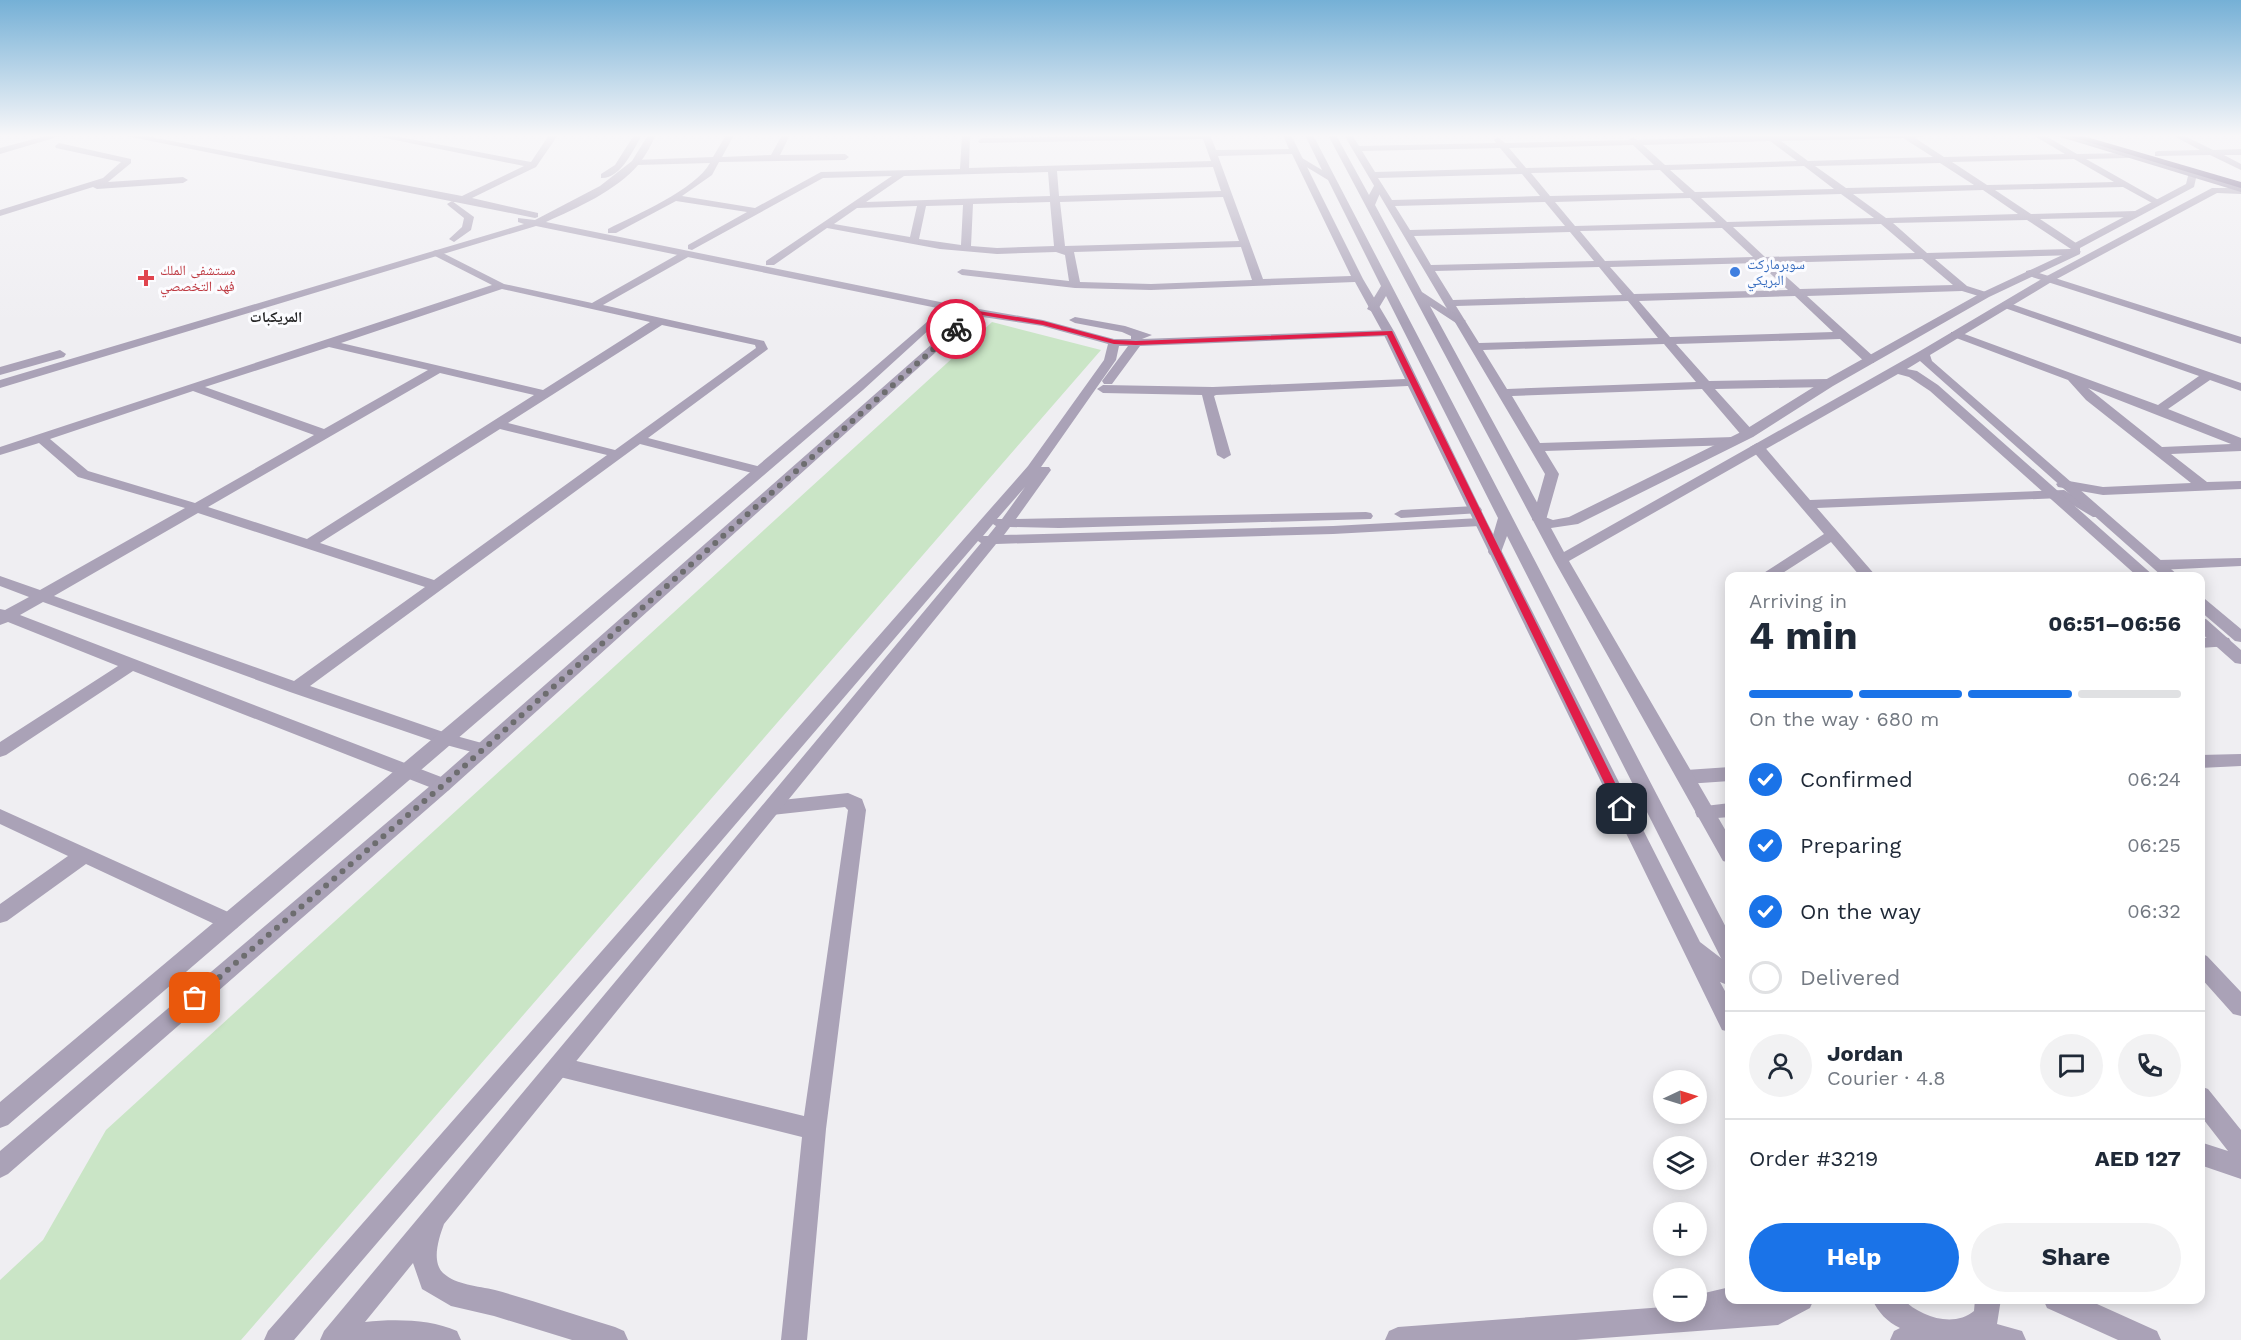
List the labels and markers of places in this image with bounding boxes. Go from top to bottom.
place label: سوبرماركت البريكي [1747,256,1805,292]
place label: مستشفى الملك فهد التخصصي [160,262,236,298]
marker: سوبرماركت البريكي [1728,265,1742,279]
marker: مستشفى الملك فهد التخصصي [137,269,155,287]
pin [1596,783,1647,834]
pin [169,972,220,1023]

